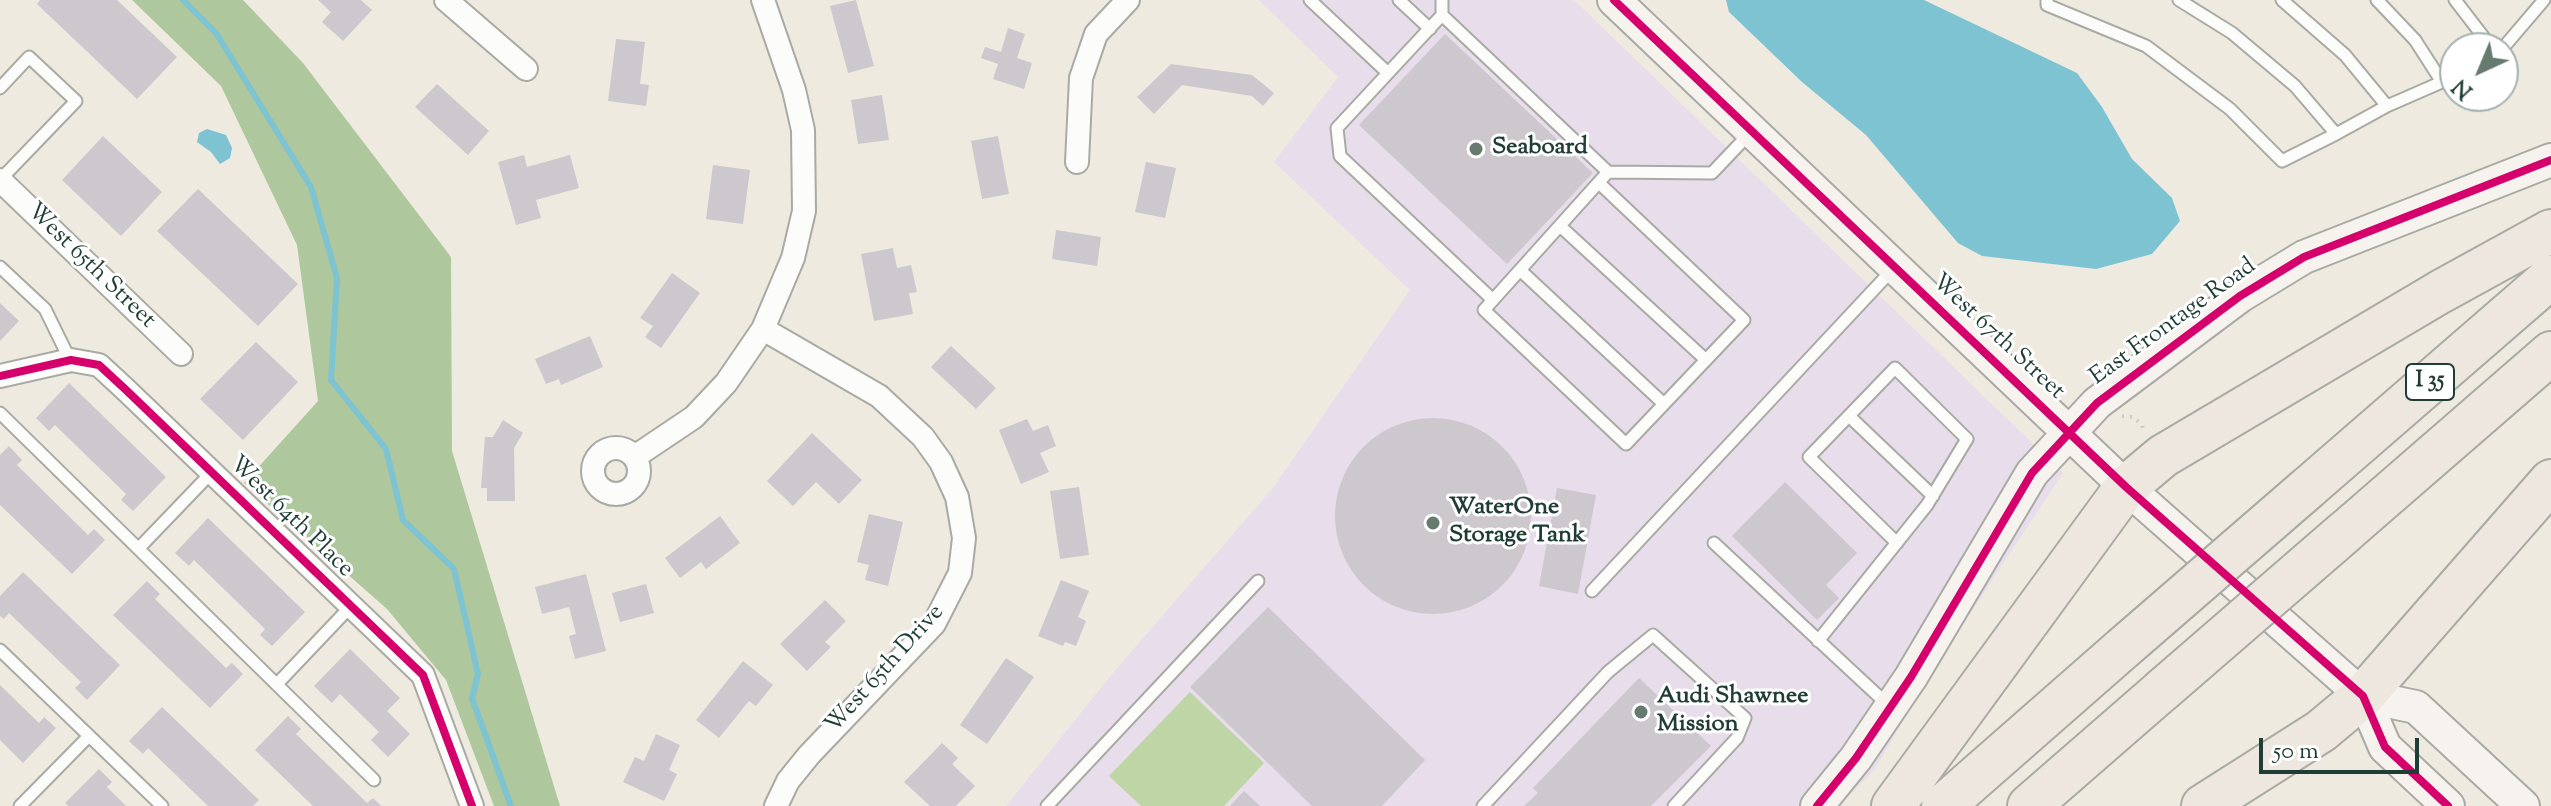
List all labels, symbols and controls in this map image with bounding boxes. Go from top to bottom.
north arrow [2439,32,2519,112]
text: N [2446,70,2481,105]
place label: Seaboard [1492,135,1588,163]
marker: Seaboard [1467,140,1485,158]
street label: West 65th Street [20,198,160,336]
street label: East Frontage Road [2085,253,2263,393]
street label: West 67th Street [1924,269,2070,407]
road number: I 35 [2406,364,2454,400]
street label: West 64th Place [222,451,358,585]
place label: WaterOne Storage Tank [1449,495,1585,551]
marker: WaterOne Storage Tank [1424,514,1442,532]
street label: West 65th Drive [821,600,951,740]
place label: Audi Shawnee Mission [1657,684,1808,740]
marker: Audi Shawnee Mission [1632,703,1650,721]
scale bar [2263,722,2423,772]
text: 50 m [2273,735,2319,769]

